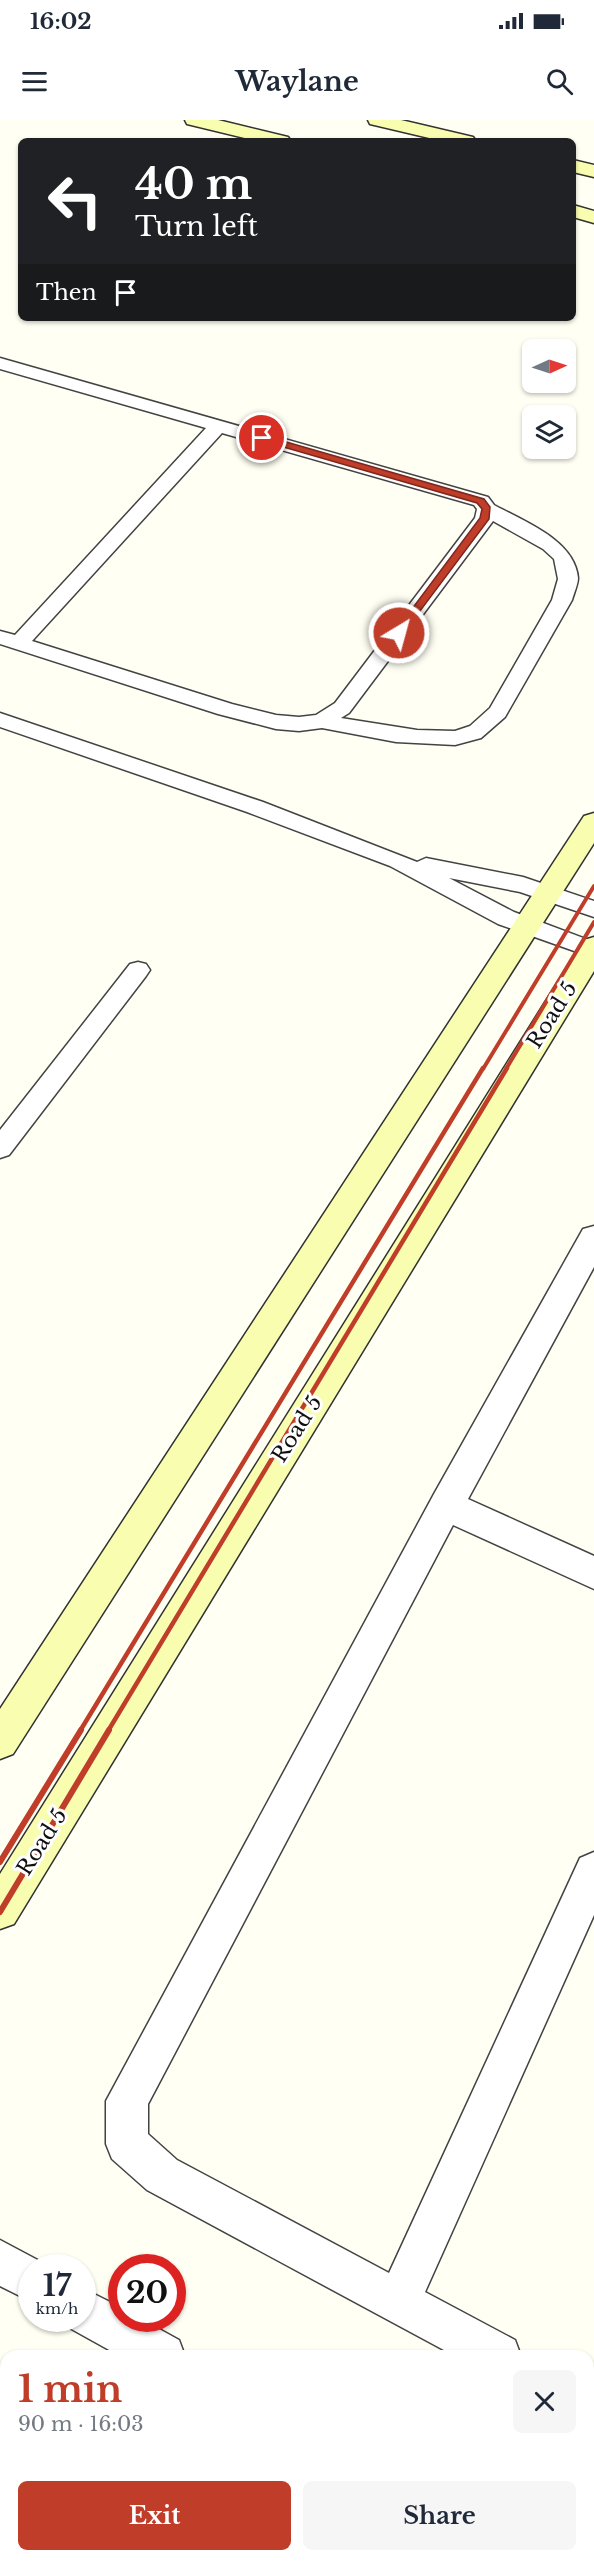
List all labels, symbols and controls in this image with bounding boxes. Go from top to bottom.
text: 16:02 [30,8,92,35]
icon: menu [18,65,51,98]
text: Waylane [235,65,359,98]
icon: search [543,65,576,98]
text: 40 m [135,158,252,210]
icon: left [36,162,114,240]
text: Turn left [135,210,258,243]
icon: arrive [109,276,142,309]
text: Then [36,279,97,306]
north arrow [522,339,576,393]
map controls [522,339,576,459]
button: layers [522,405,576,459]
pin [236,412,287,463]
icon: arrive [245,421,278,454]
position arrow [367,601,431,665]
street label: Road 5 [521,977,583,1053]
street label: Road 5 [266,1391,328,1467]
street label: Road 5 [11,1804,73,1880]
speed limit sign: 20 [108,2254,186,2332]
text: 17 [43,2267,71,2304]
text: km/h [36,2299,78,2318]
text: 1 min [18,2367,122,2412]
button: close [513,2370,576,2433]
text: 90 m · 16:03 [18,2412,144,2436]
button: Exit [18,2481,291,2550]
button: Share [303,2481,576,2550]

